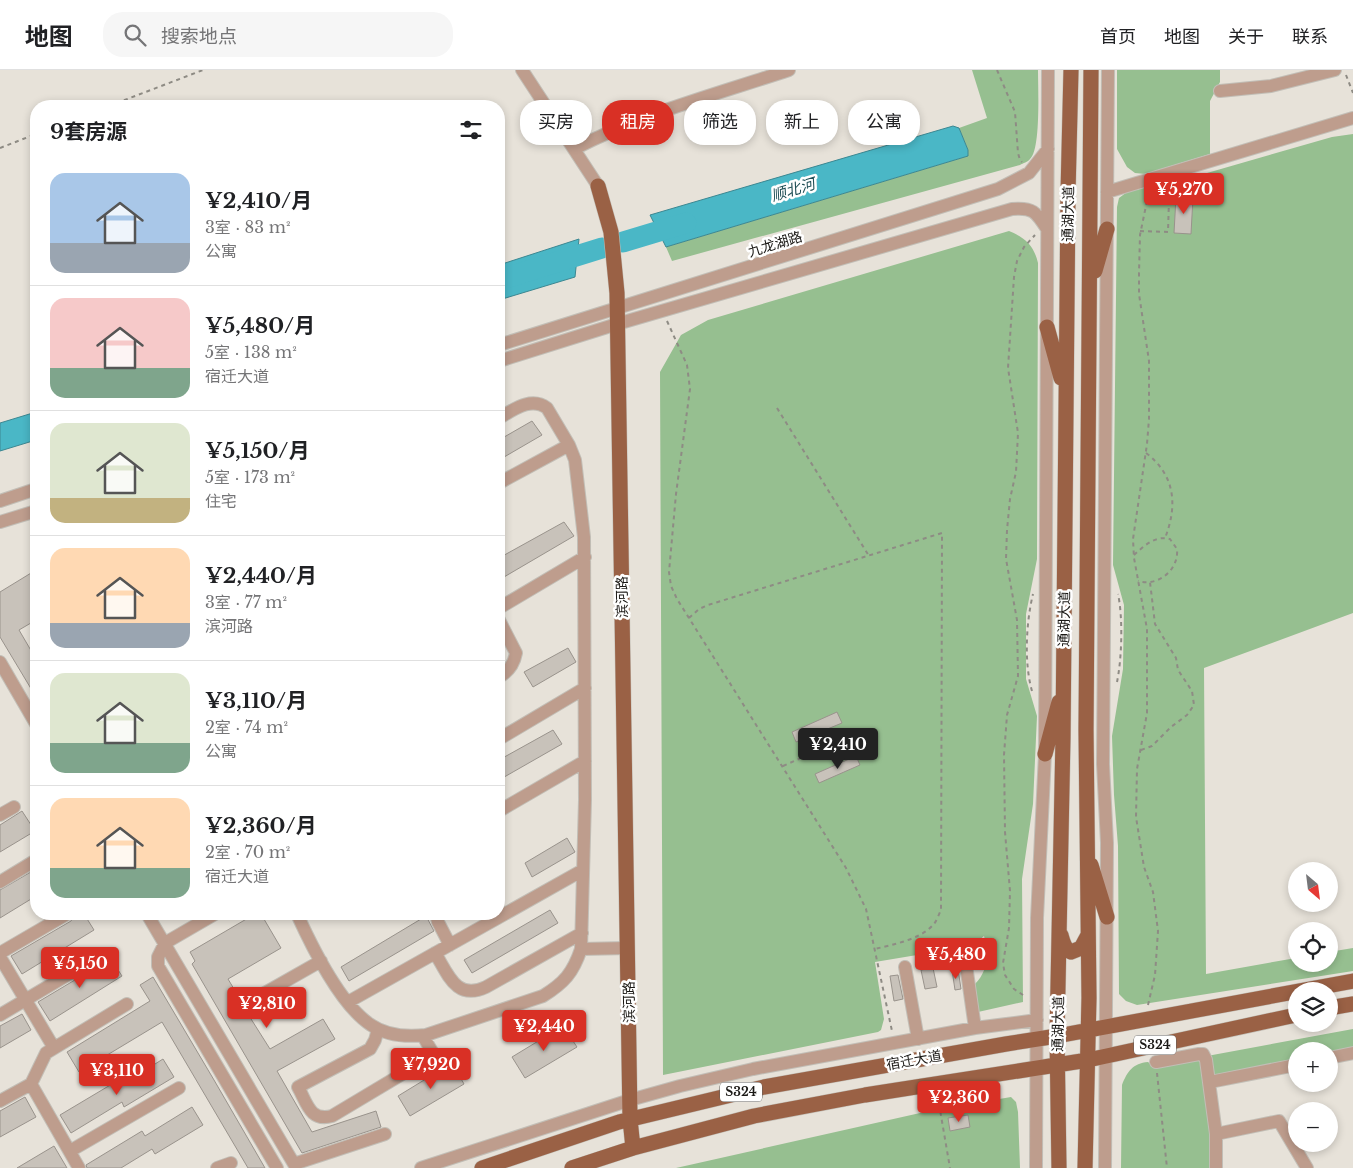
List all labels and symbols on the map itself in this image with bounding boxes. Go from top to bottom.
pin: ¥5,270 [1143,172,1225,215]
water label: 顺北河 [769,173,820,205]
street label: 通湖大道 [1059,186,1077,242]
street label: 九龙湖路 [746,227,804,261]
street label: 滨河路 [613,576,631,618]
street label: 通湖大道 [1055,591,1073,647]
pin: ¥2,410 [797,728,879,770]
north arrow [1288,862,1338,912]
pin: ¥5,480 [915,938,997,980]
pin: ¥5,150 [39,946,121,989]
street label: 滨河路 [620,981,638,1023]
pin: ¥2,810 [226,986,308,1029]
street label: 通湖大道 [1049,996,1067,1052]
pin: ¥2,440 [503,1010,585,1052]
road number: S324 [1134,1036,1176,1054]
street label: 宿迁大道 [885,1046,943,1074]
pin: ¥7,920 [390,1048,472,1090]
pin: ¥3,110 [76,1054,158,1096]
pin: ¥2,360 [918,1080,1000,1123]
road number: S324 [720,1082,762,1102]

